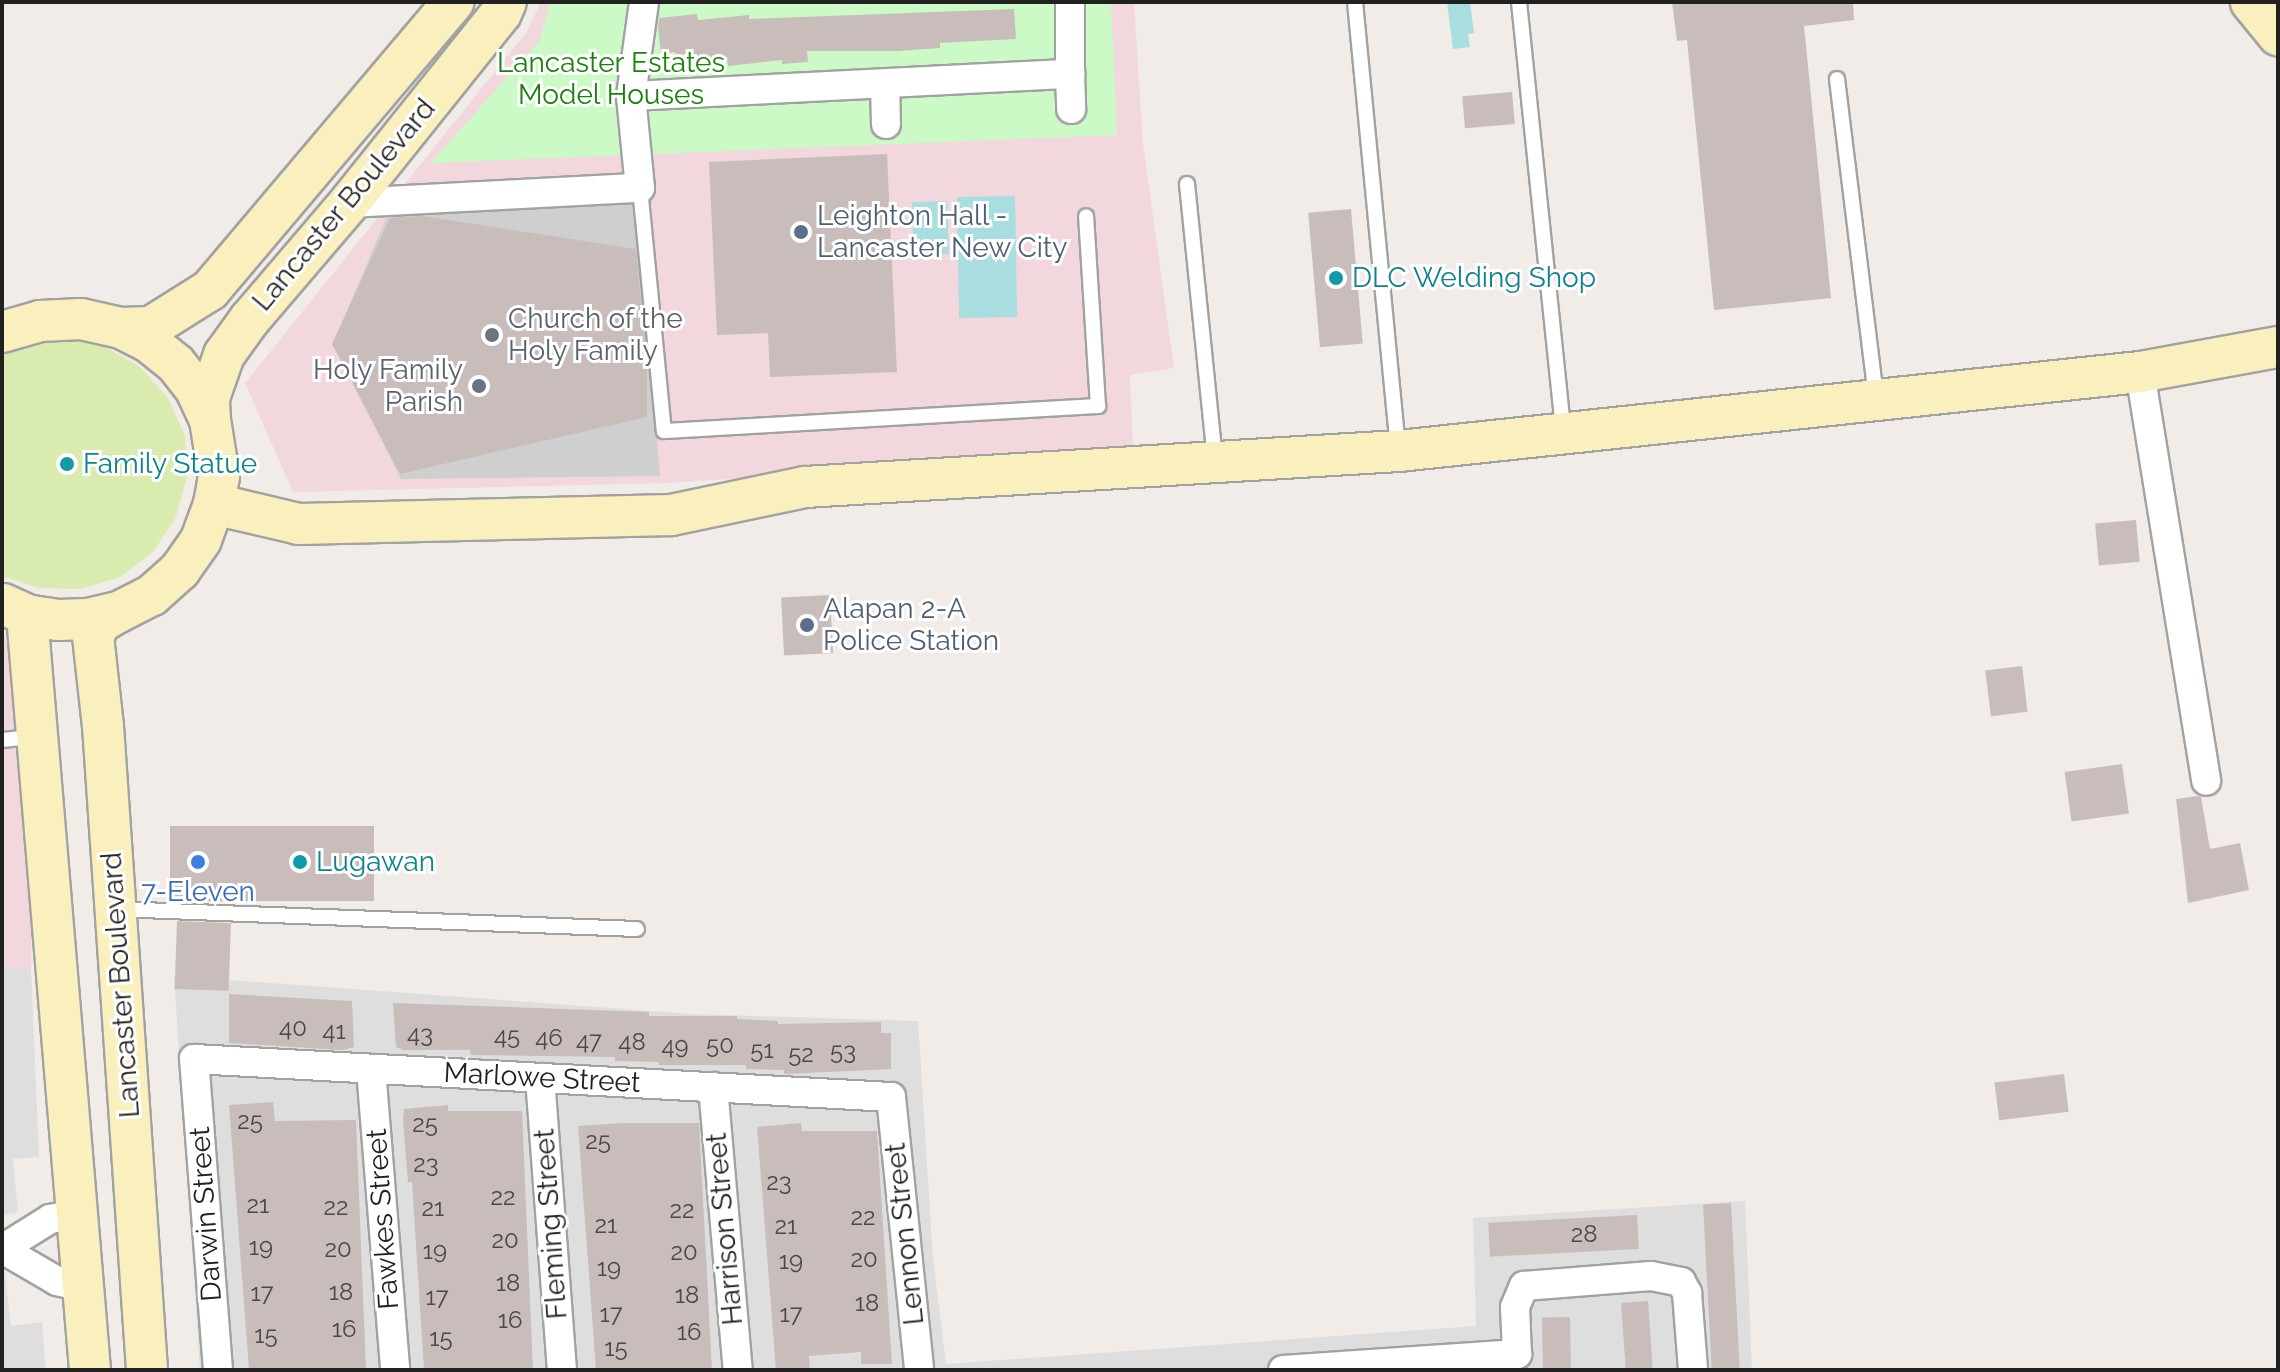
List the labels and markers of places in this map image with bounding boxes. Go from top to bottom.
place label: Leighton Hall - Lancaster New City [817,199,1069,265]
marker: Leighton Hall - Lancaster New City [792,223,810,241]
place label: DLC Welding Shop [1352,261,1597,295]
marker: DLC Welding Shop [1327,269,1345,287]
place label: Church of the Holy Family [508,302,683,368]
marker: Church of the Holy Family [483,326,501,344]
place label: Holy Family Parish [312,353,463,419]
marker: Holy Family Parish [470,377,488,395]
place label: Family Statue [83,447,258,481]
marker: Family Statue [58,455,76,473]
place label: Alapan 2-A Police Station [823,592,999,658]
marker: Alapan 2-A Police Station [798,616,816,634]
place label: Lugawan [316,845,435,879]
marker: 7-Eleven [189,853,207,871]
marker: Lugawan [291,853,309,871]
place label: 7-Eleven [141,875,255,909]

